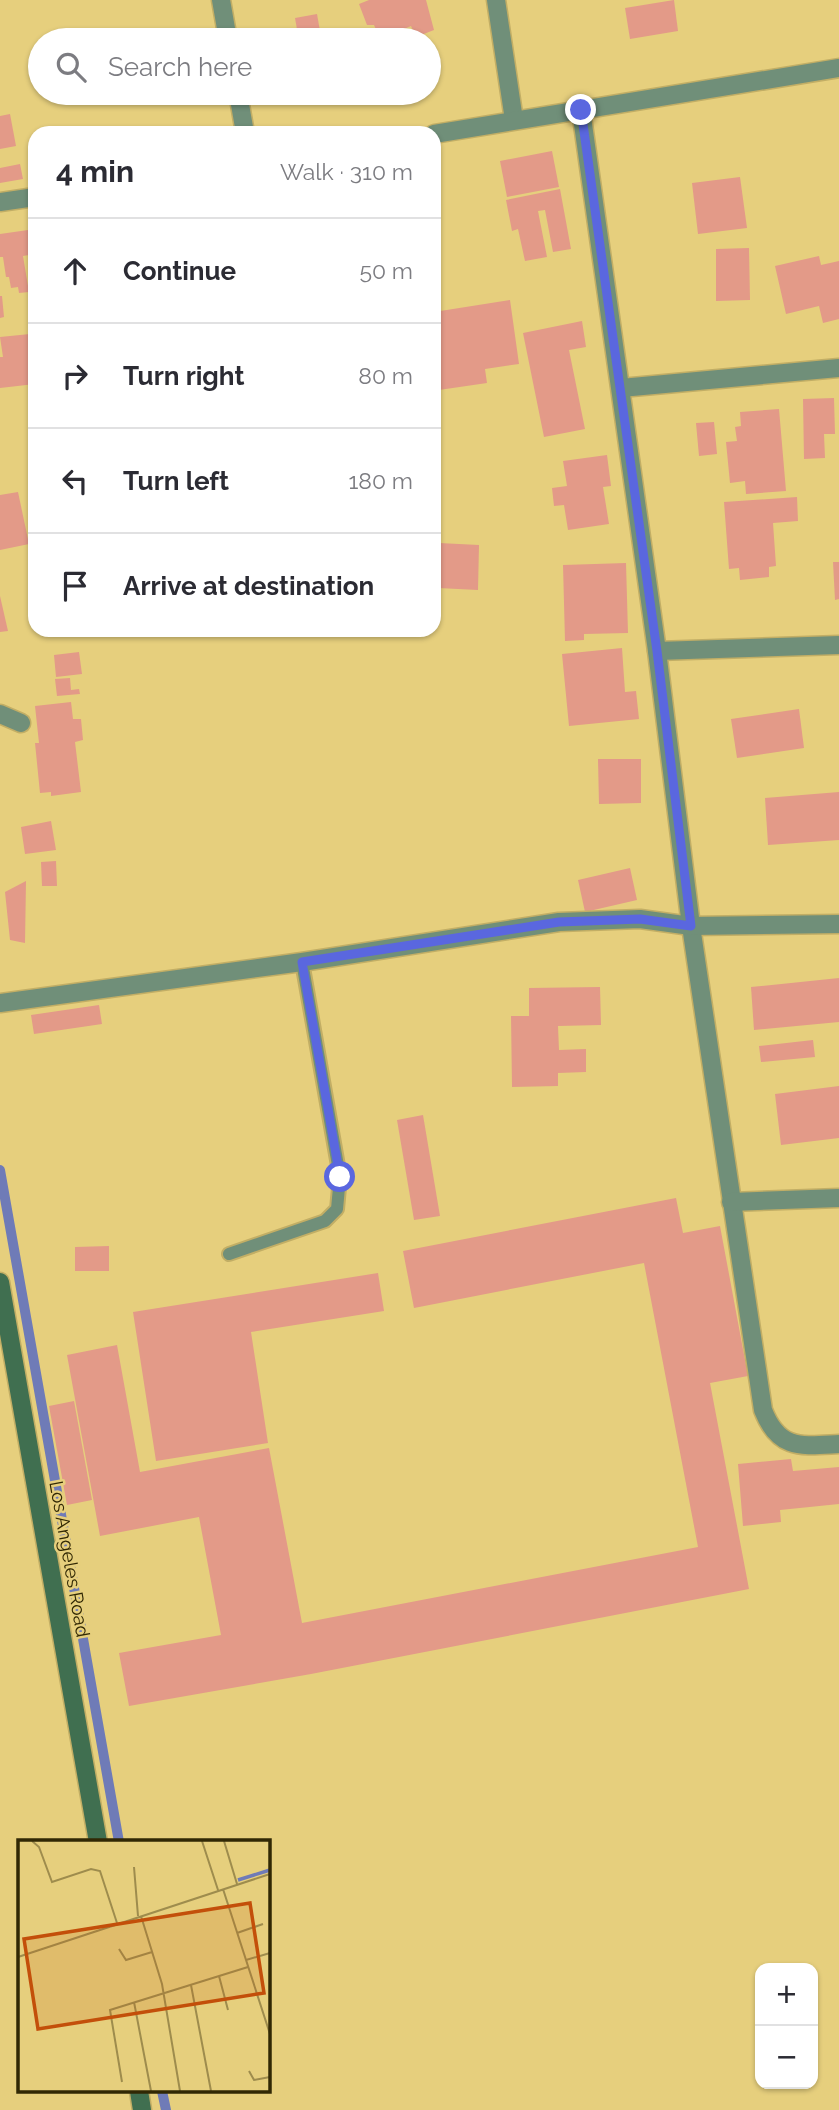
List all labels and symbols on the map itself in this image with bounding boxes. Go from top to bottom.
route end [565,94,596,125]
route start [324,1161,355,1192]
street label: Los Angeles Road [45,1479,95,1639]
inset map [18,1840,270,2092]

